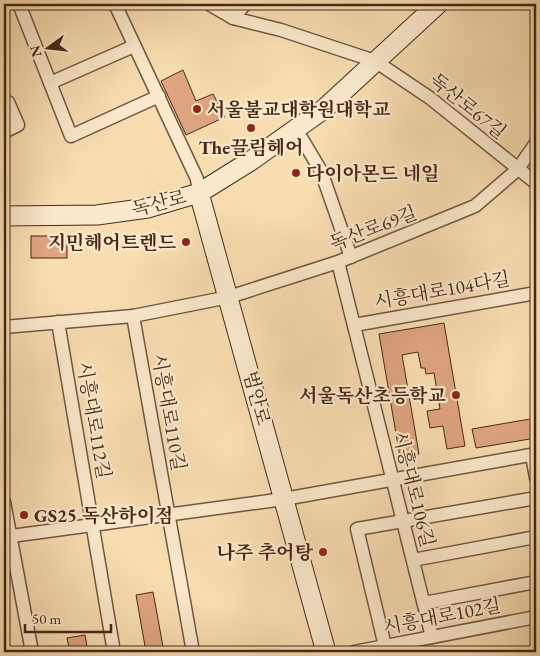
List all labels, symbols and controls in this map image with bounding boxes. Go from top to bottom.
north arrow [22,22,72,72]
text: N [25,43,46,59]
street label: 독산로67길 [425,67,511,145]
place label: 서울불교대학원대학교 [207,97,391,122]
marker: 서울불교대학원대학교 [191,103,203,115]
marker: The끌림헤어 [245,122,257,134]
place label: The끌림헤어 [198,135,304,160]
place label: 다이아몬드 네일 [306,161,439,186]
marker: 다이아몬드 네일 [290,167,302,179]
street label: 독산로 [129,184,189,222]
street label: 독산로69길 [326,200,420,256]
place label: 지민헤어트렌드 [48,230,177,255]
marker: 지민헤어트렌드 [180,236,192,248]
street label: 시흥대로104다길 [372,266,512,314]
street label: 시흥대로110길 [146,351,192,473]
street label: 시흥대로112길 [71,359,117,481]
street label: 범안로 [238,368,276,428]
place label: 서울독산초등학교 [299,383,446,408]
marker: 서울독산초등학교 [450,389,462,401]
street label: 시흥대로106길 [387,428,441,550]
place label: GS25 독산하이점 [34,503,173,528]
marker: GS25 독산하이점 [18,509,30,521]
place label: 나주 추어탕 [217,540,314,565]
marker: 나주 추어탕 [317,546,329,558]
street label: 시흥대로102길 [381,592,503,640]
scale bar [25,601,111,633]
text: 50 m [32,609,61,628]

